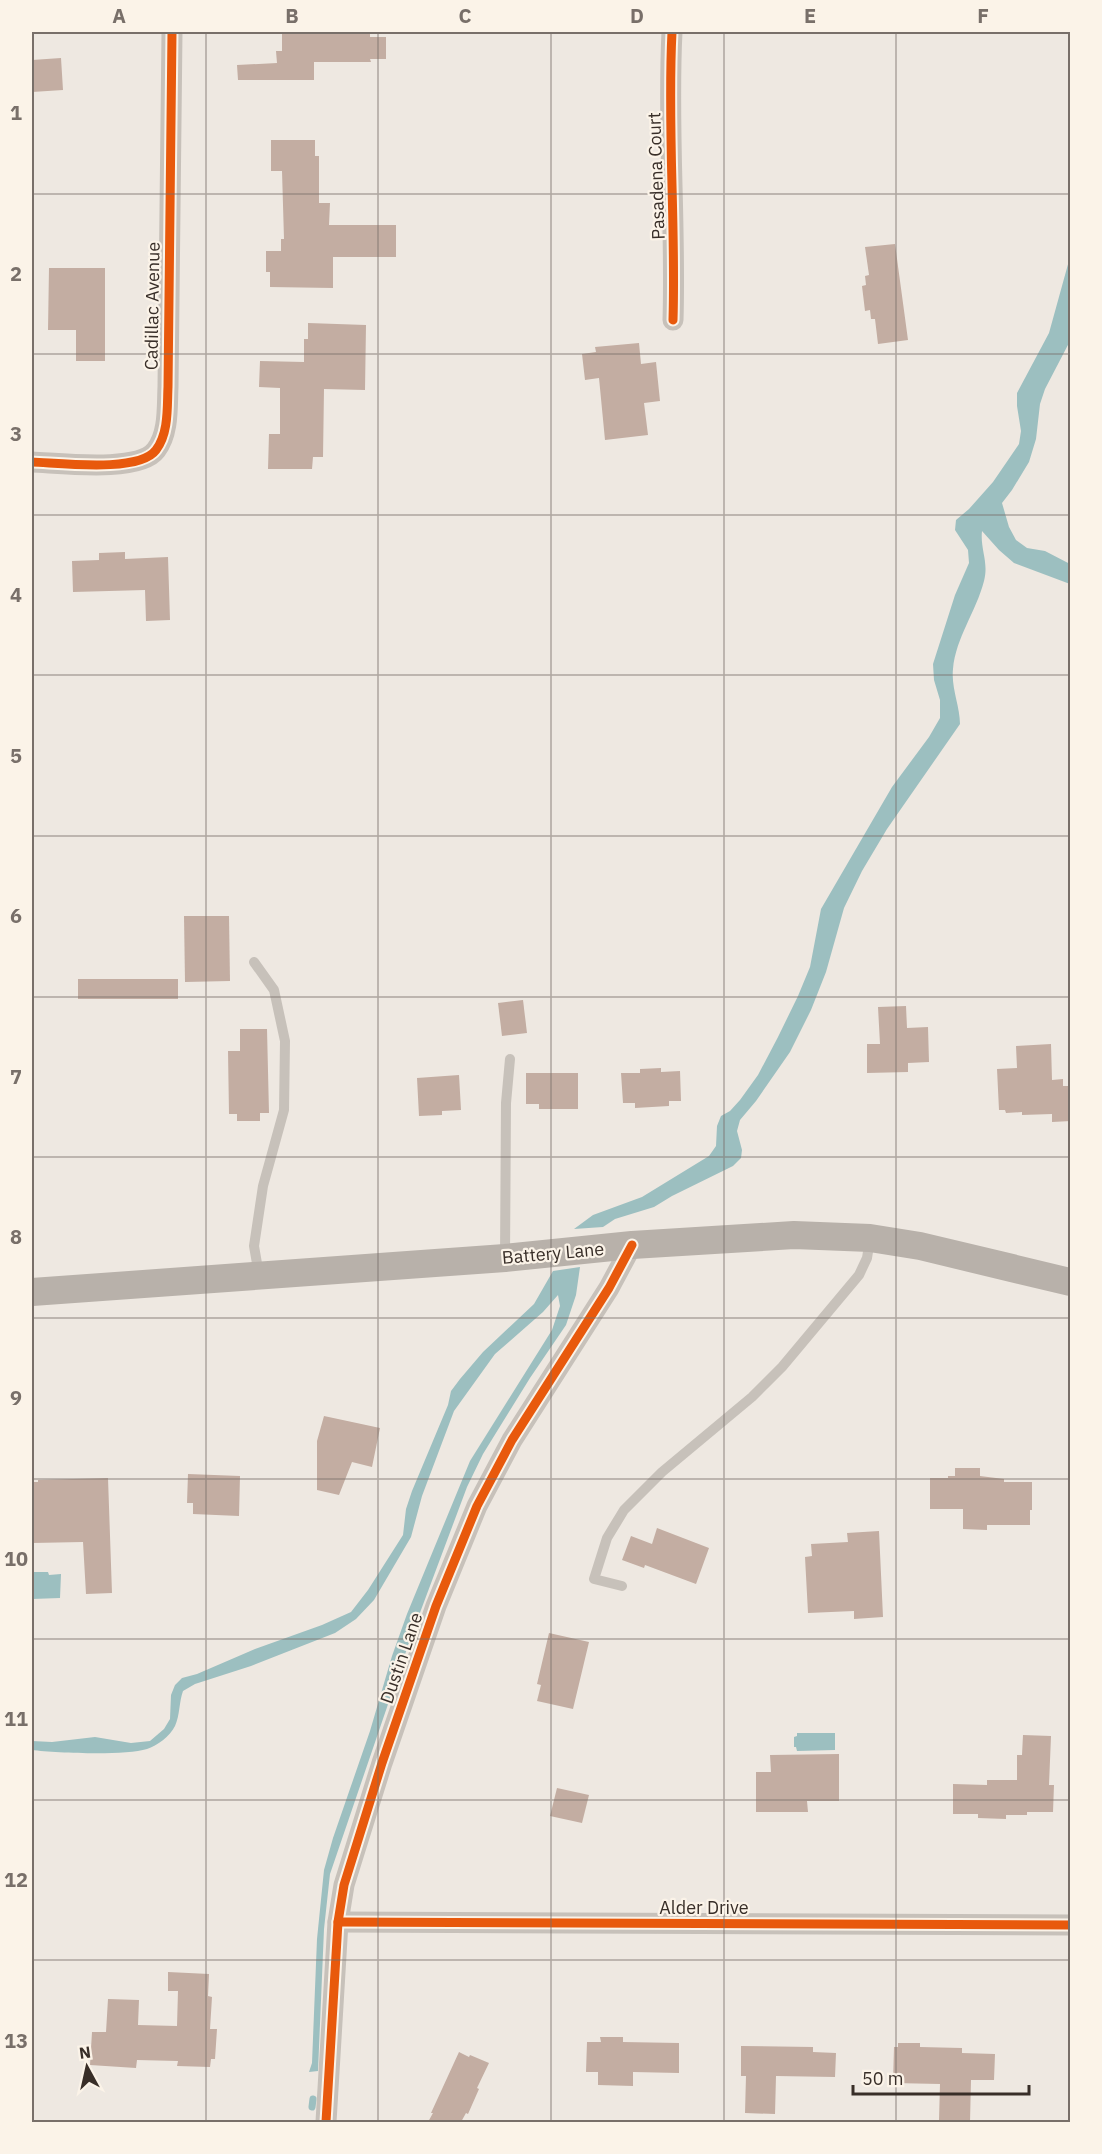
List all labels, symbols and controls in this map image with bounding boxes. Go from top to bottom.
text: A [112,2,126,29]
text: B [285,2,299,29]
text: C [458,2,472,29]
text: D [630,2,644,29]
text: E [804,2,816,29]
text: F [977,2,989,29]
text: 1 [10,99,22,126]
street label: Pasadena Court [642,112,670,240]
street label: Cadillac Avenue [139,241,165,370]
text: 2 [10,260,22,287]
text: 3 [10,420,22,447]
text: 4 [10,581,22,608]
text: 5 [10,742,22,769]
text: 6 [10,902,22,929]
text: 7 [10,1063,22,1090]
text: 8 [10,1223,22,1250]
street label: Battery Lane [501,1237,605,1269]
text: 9 [10,1384,22,1411]
text: 10 [4,1545,28,1572]
street label: Dustin Lane [375,1609,427,1707]
text: 11 [4,1705,28,1732]
text: 12 [4,1866,28,1893]
street label: Alder Drive [659,1896,749,1919]
text: 13 [4,2027,28,2054]
north arrow [57,2037,117,2097]
text: N [78,2041,92,2063]
scale bar [853,2058,1028,2096]
text: 50 m [862,2067,904,2090]

